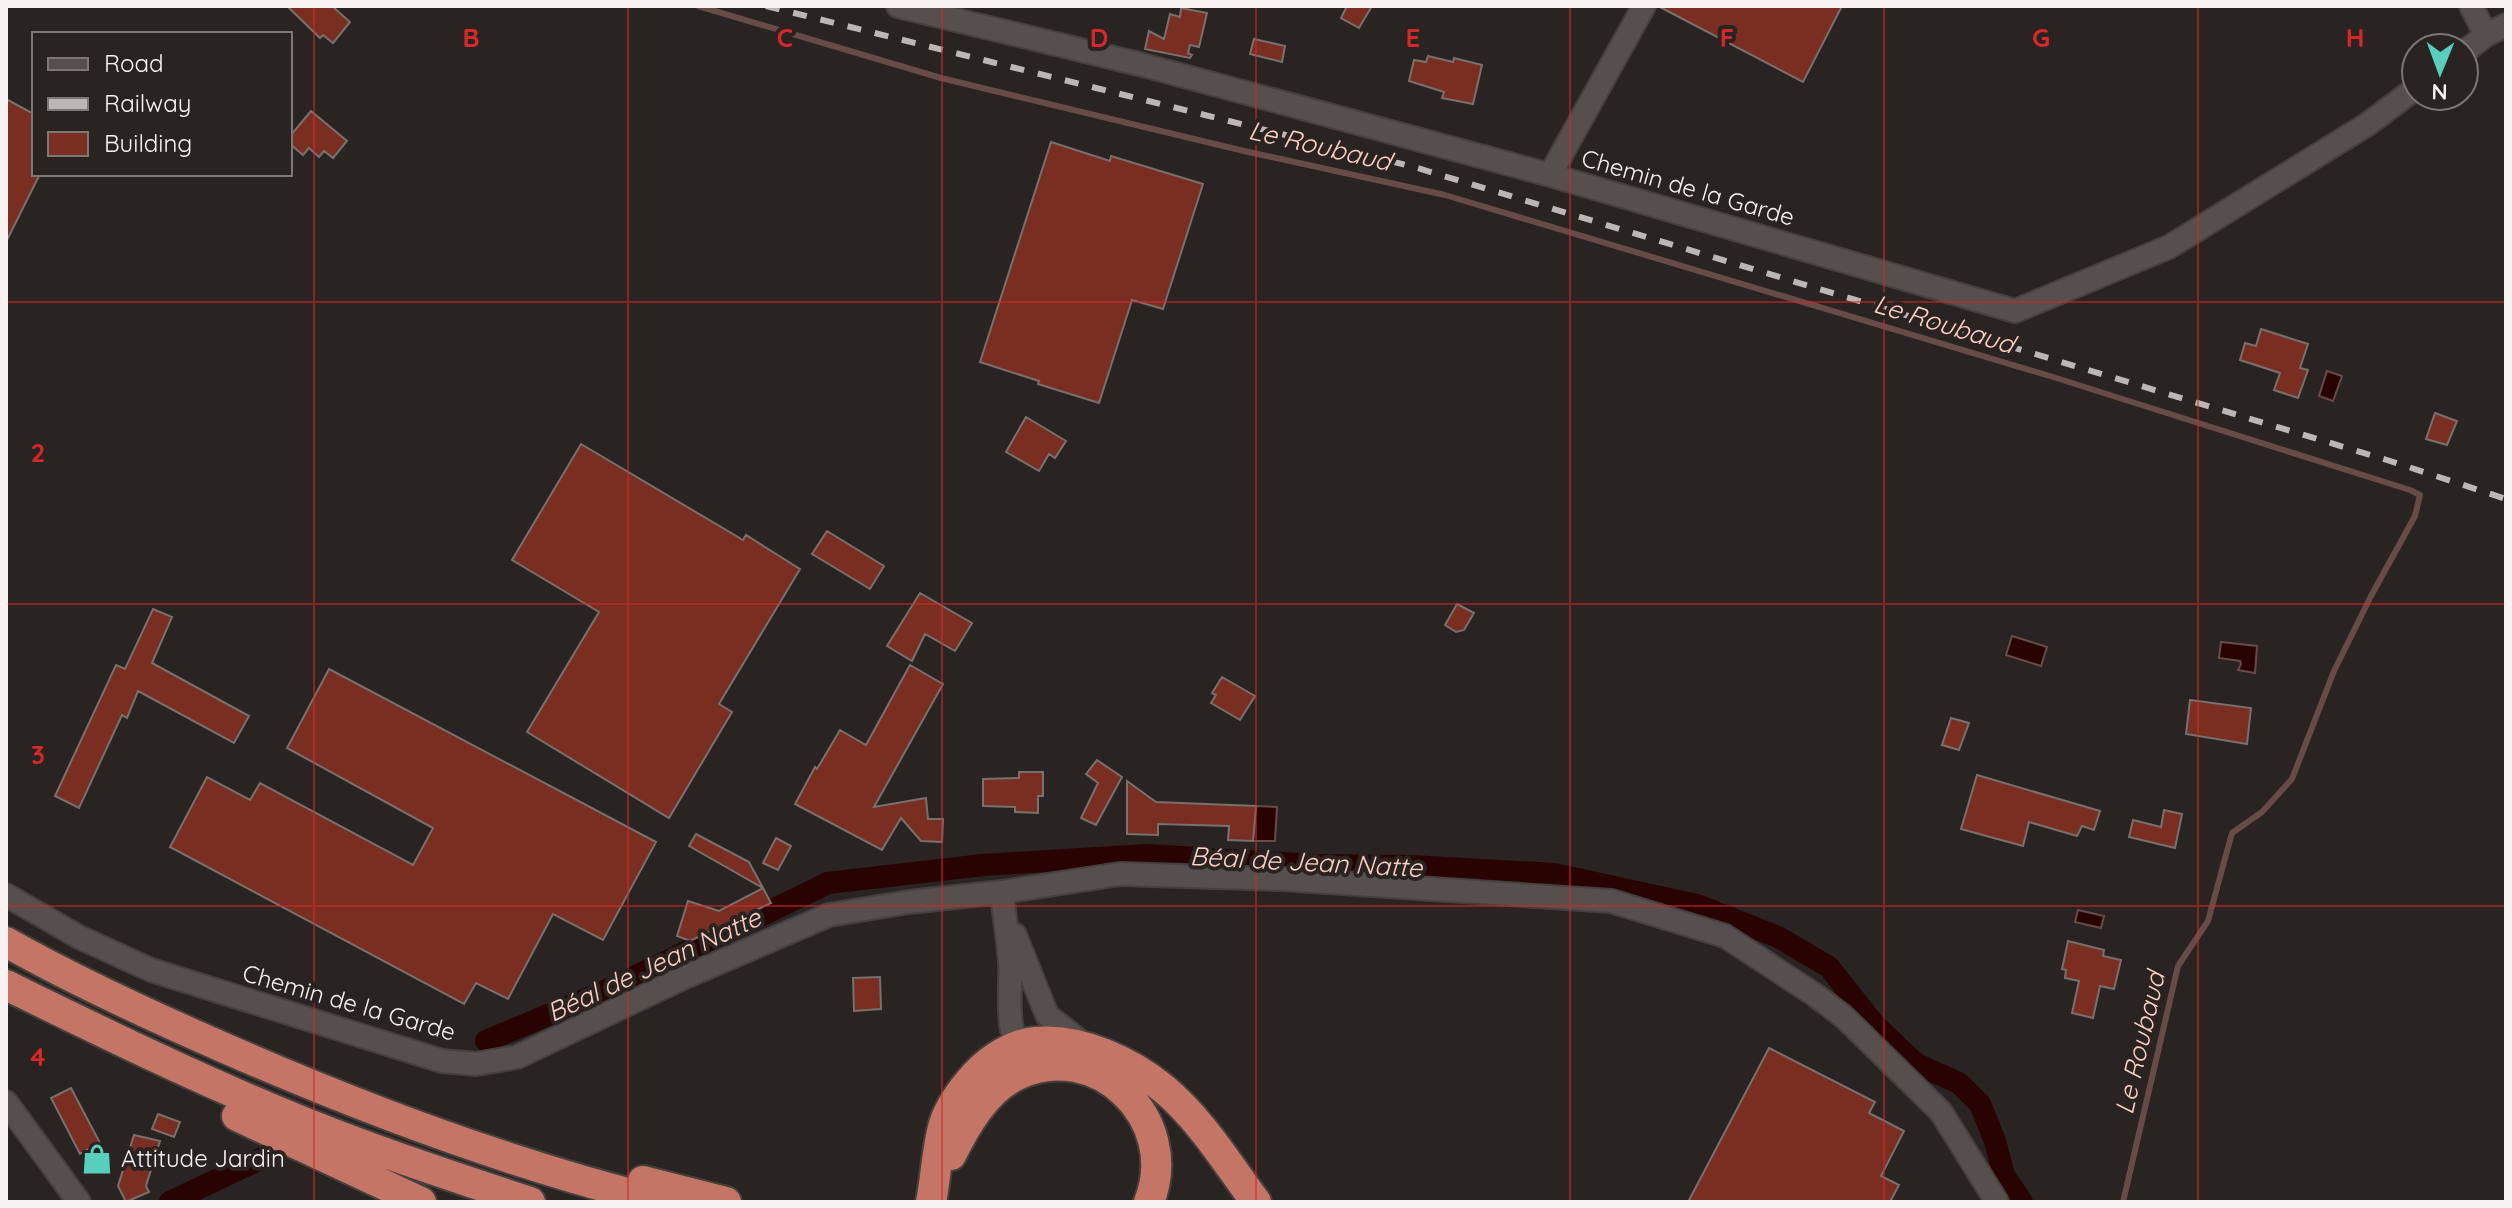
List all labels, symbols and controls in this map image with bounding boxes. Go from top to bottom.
text: B [462,21,480,54]
text: C [777,21,793,54]
text: D [1090,21,1108,54]
text: E [1406,21,1420,54]
text: F [1720,21,1734,54]
text: G [2032,21,2050,54]
text: H [2346,21,2364,54]
legend [32,32,292,176]
north arrow [2400,32,2480,112]
text: Road [104,48,164,78]
text: N [2431,78,2448,106]
text: Railway [104,88,191,118]
water label: Le Roubaud [1246,113,1398,179]
text: Building [104,128,192,158]
street label: Chemin de la Garde [1578,142,1798,232]
water label: Le Roubaud [1870,287,2022,361]
text: 2 [31,436,45,469]
text: 3 [31,738,45,771]
water label: Béal de Jean Natte [1189,839,1424,884]
water label: Béal de Jean Natte [541,900,767,1029]
street label: Chemin de la Garde [239,957,459,1047]
water label: Le Roubaud [2107,965,2173,1117]
text: 4 [30,1040,46,1073]
shop icon: Attitude Jardin [80,1142,114,1176]
place label: Attitude Jardin [121,1143,285,1173]

